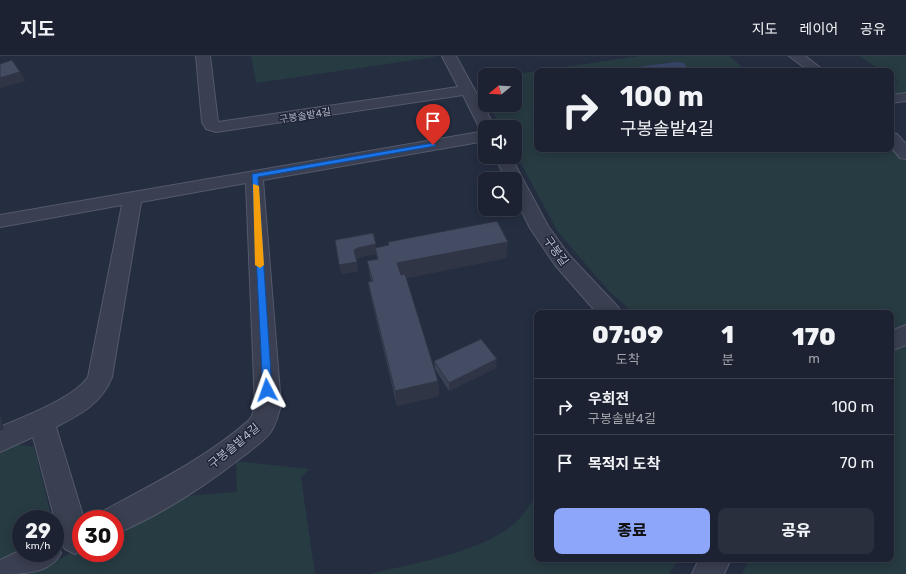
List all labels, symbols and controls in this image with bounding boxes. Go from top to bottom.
text: 지도 [20,18,55,41]
text: 지도 [752,21,778,38]
text: 레이어 [800,21,838,38]
text: 공유 [860,21,886,38]
north arrow [478,68,522,112]
map controls [478,68,522,216]
text: 100 m [620,80,704,113]
icon: right [554,84,606,136]
pin [416,104,450,145]
street label: 구봉솔밭4길 [278,106,332,126]
icon: arrive [422,110,444,132]
text: 구봉솔밭4길 [620,118,714,140]
button: sound [478,120,522,164]
button: search [478,172,522,216]
street label: 구봉길 [541,233,571,269]
text: 07:09 [592,321,663,349]
text: 1 [721,321,734,349]
text: 170 [792,323,836,351]
text: m [808,351,820,366]
text: 도착 [616,352,640,367]
text: 분 [722,352,734,367]
position arrow [246,369,288,411]
text: 우회전 [588,390,629,408]
icon: right [554,396,576,418]
text: 100 m [832,398,874,416]
text: 구봉솔밭4길 [588,411,656,426]
street label: 구봉솔밭4길 [206,421,262,471]
icon: arrive [554,452,576,474]
text: 70 m [840,454,874,472]
text: 목적지 도착 [588,455,660,473]
button: 종료 [554,508,710,554]
button: 공유 [718,508,874,554]
speed limit sign: 30 [72,510,124,562]
text: 29 [25,519,51,543]
text: km/h [26,540,50,552]

